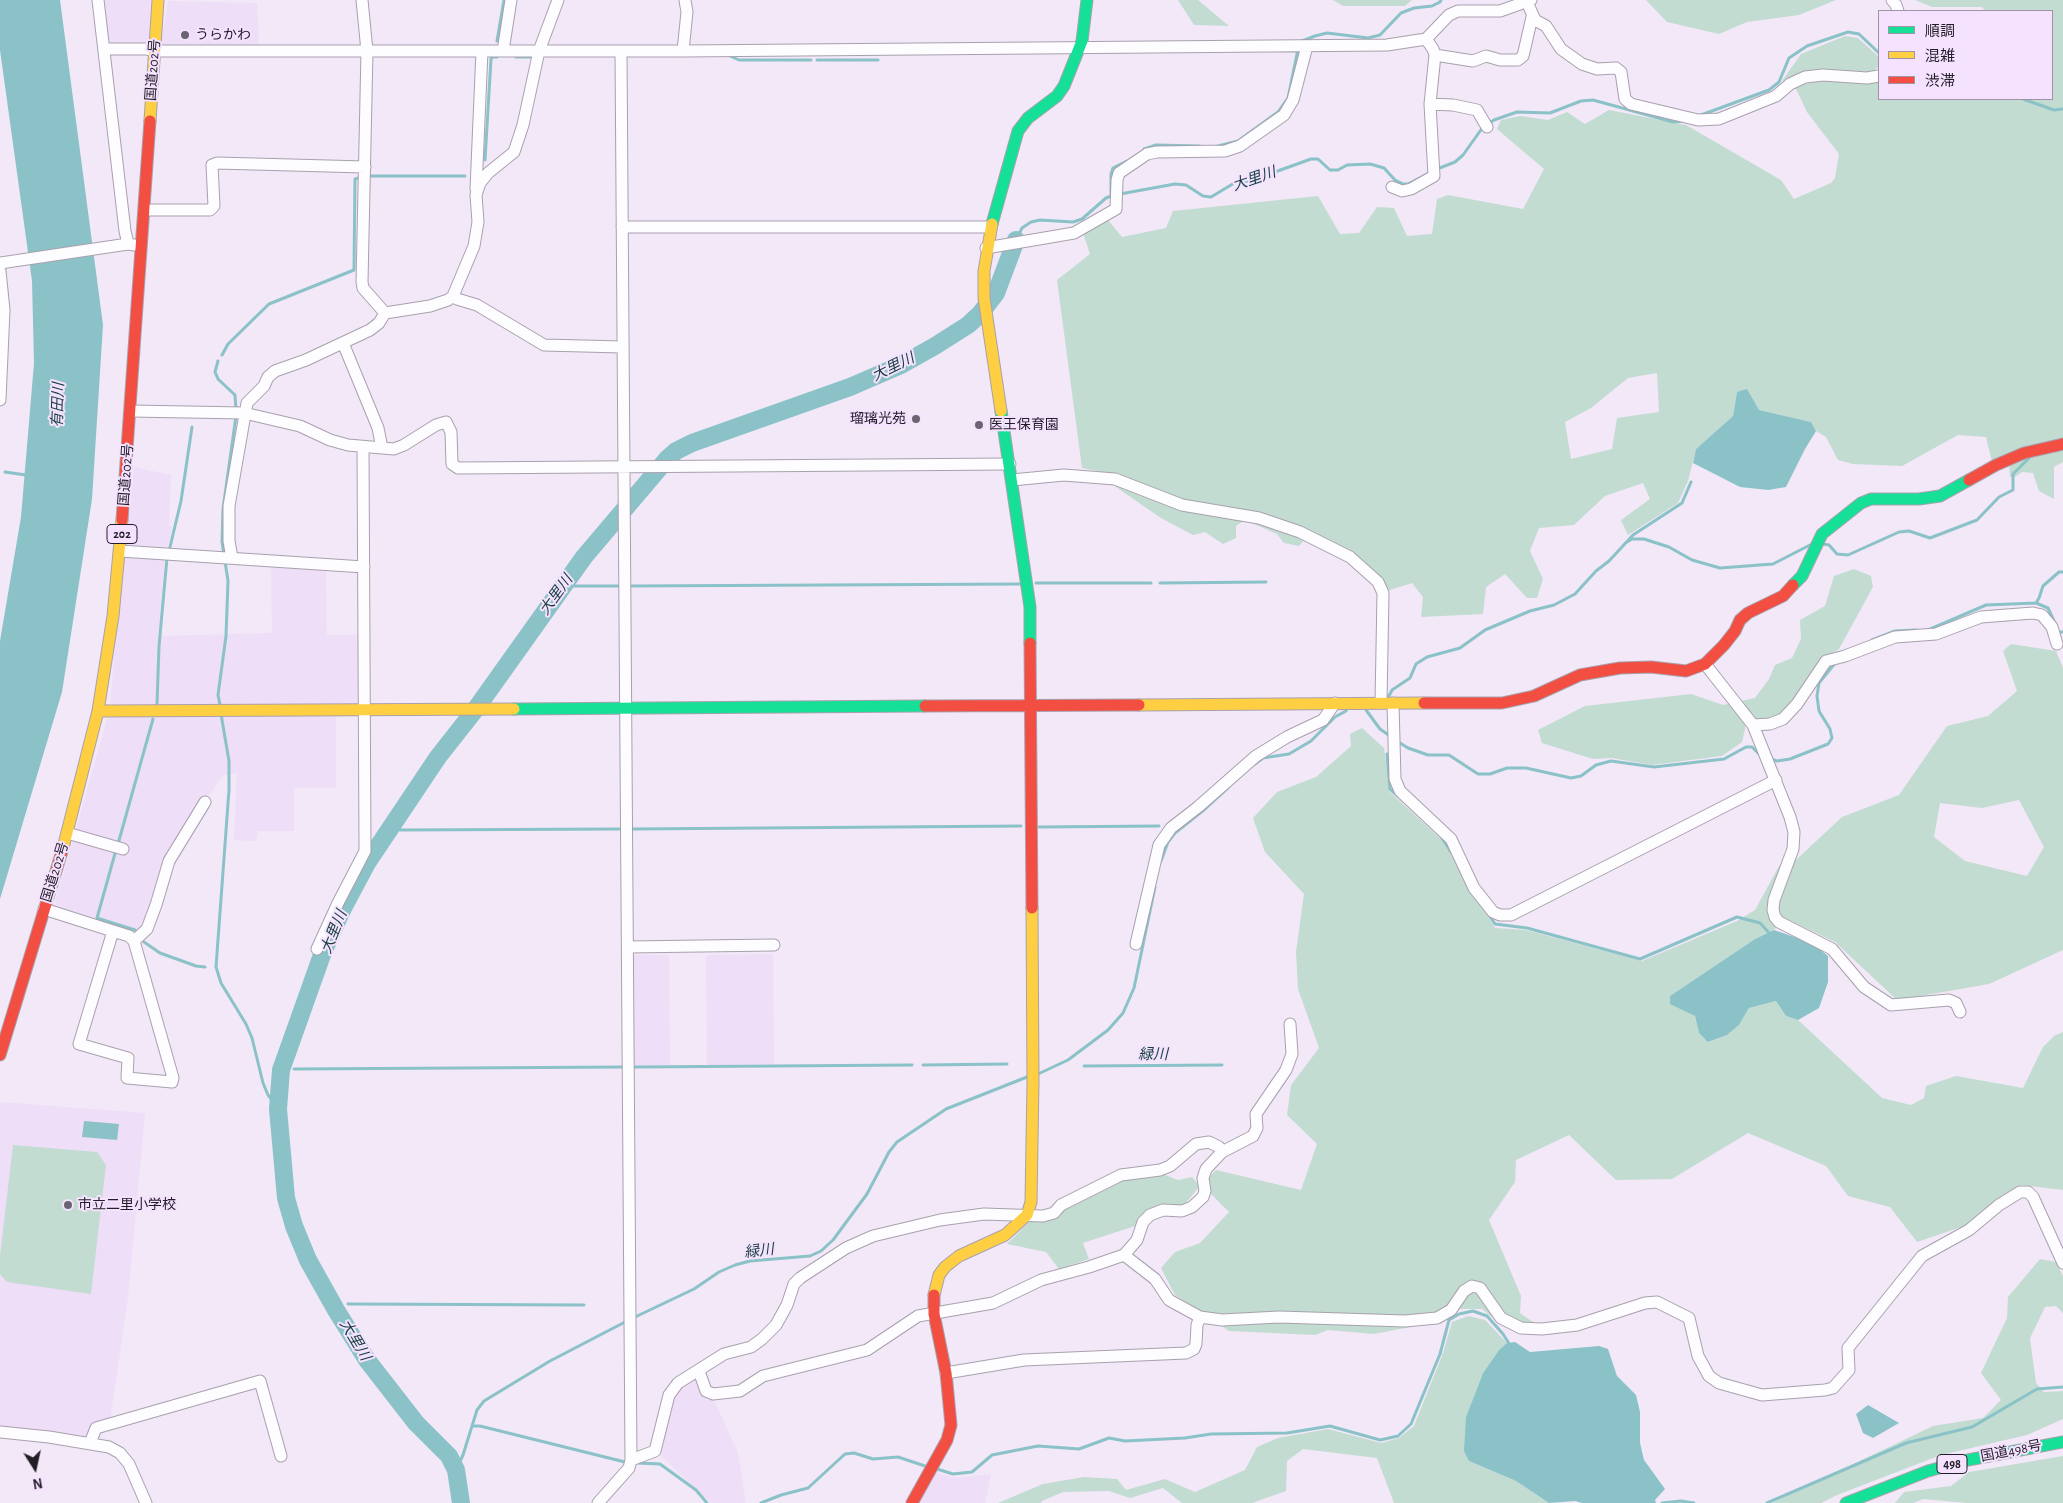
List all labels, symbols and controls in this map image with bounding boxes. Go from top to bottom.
legend [1878,10,2053,100]
text: 順調 [1925,24,1955,39]
place label: うらかわ [195,27,251,43]
marker: うらかわ [179,29,191,41]
street label: 国道202号 [142,38,164,102]
text: 混雑 [1925,49,1955,64]
text: 渋滞 [1925,74,1955,89]
water label: 大里川 [1230,163,1278,195]
water label: 大里川 [869,349,917,385]
water label: 有田川 [48,382,68,428]
place label: 瑠璃光苑 [850,411,906,427]
marker: 瑠璃光苑 [910,413,922,425]
place label: 医王保育園 [989,417,1059,433]
marker: 医王保育園 [973,419,985,431]
street label: 国道202号 [115,443,137,507]
road number: 202 [107,524,137,544]
water label: 大里川 [535,572,577,618]
street label: 国道202号 [38,840,72,904]
water label: 大里川 [317,908,351,956]
water label: 緑川 [1138,1045,1168,1063]
place label: 市立二里小学校 [78,1197,176,1213]
marker: 市立二里小学校 [62,1199,74,1211]
water label: 緑川 [743,1240,775,1262]
water label: 大里川 [336,1316,374,1364]
street label: 国道498号 [1979,1437,2043,1465]
north arrow [10,1443,60,1493]
road number: 498 [1937,1455,1967,1474]
text: N [32,1475,44,1491]

